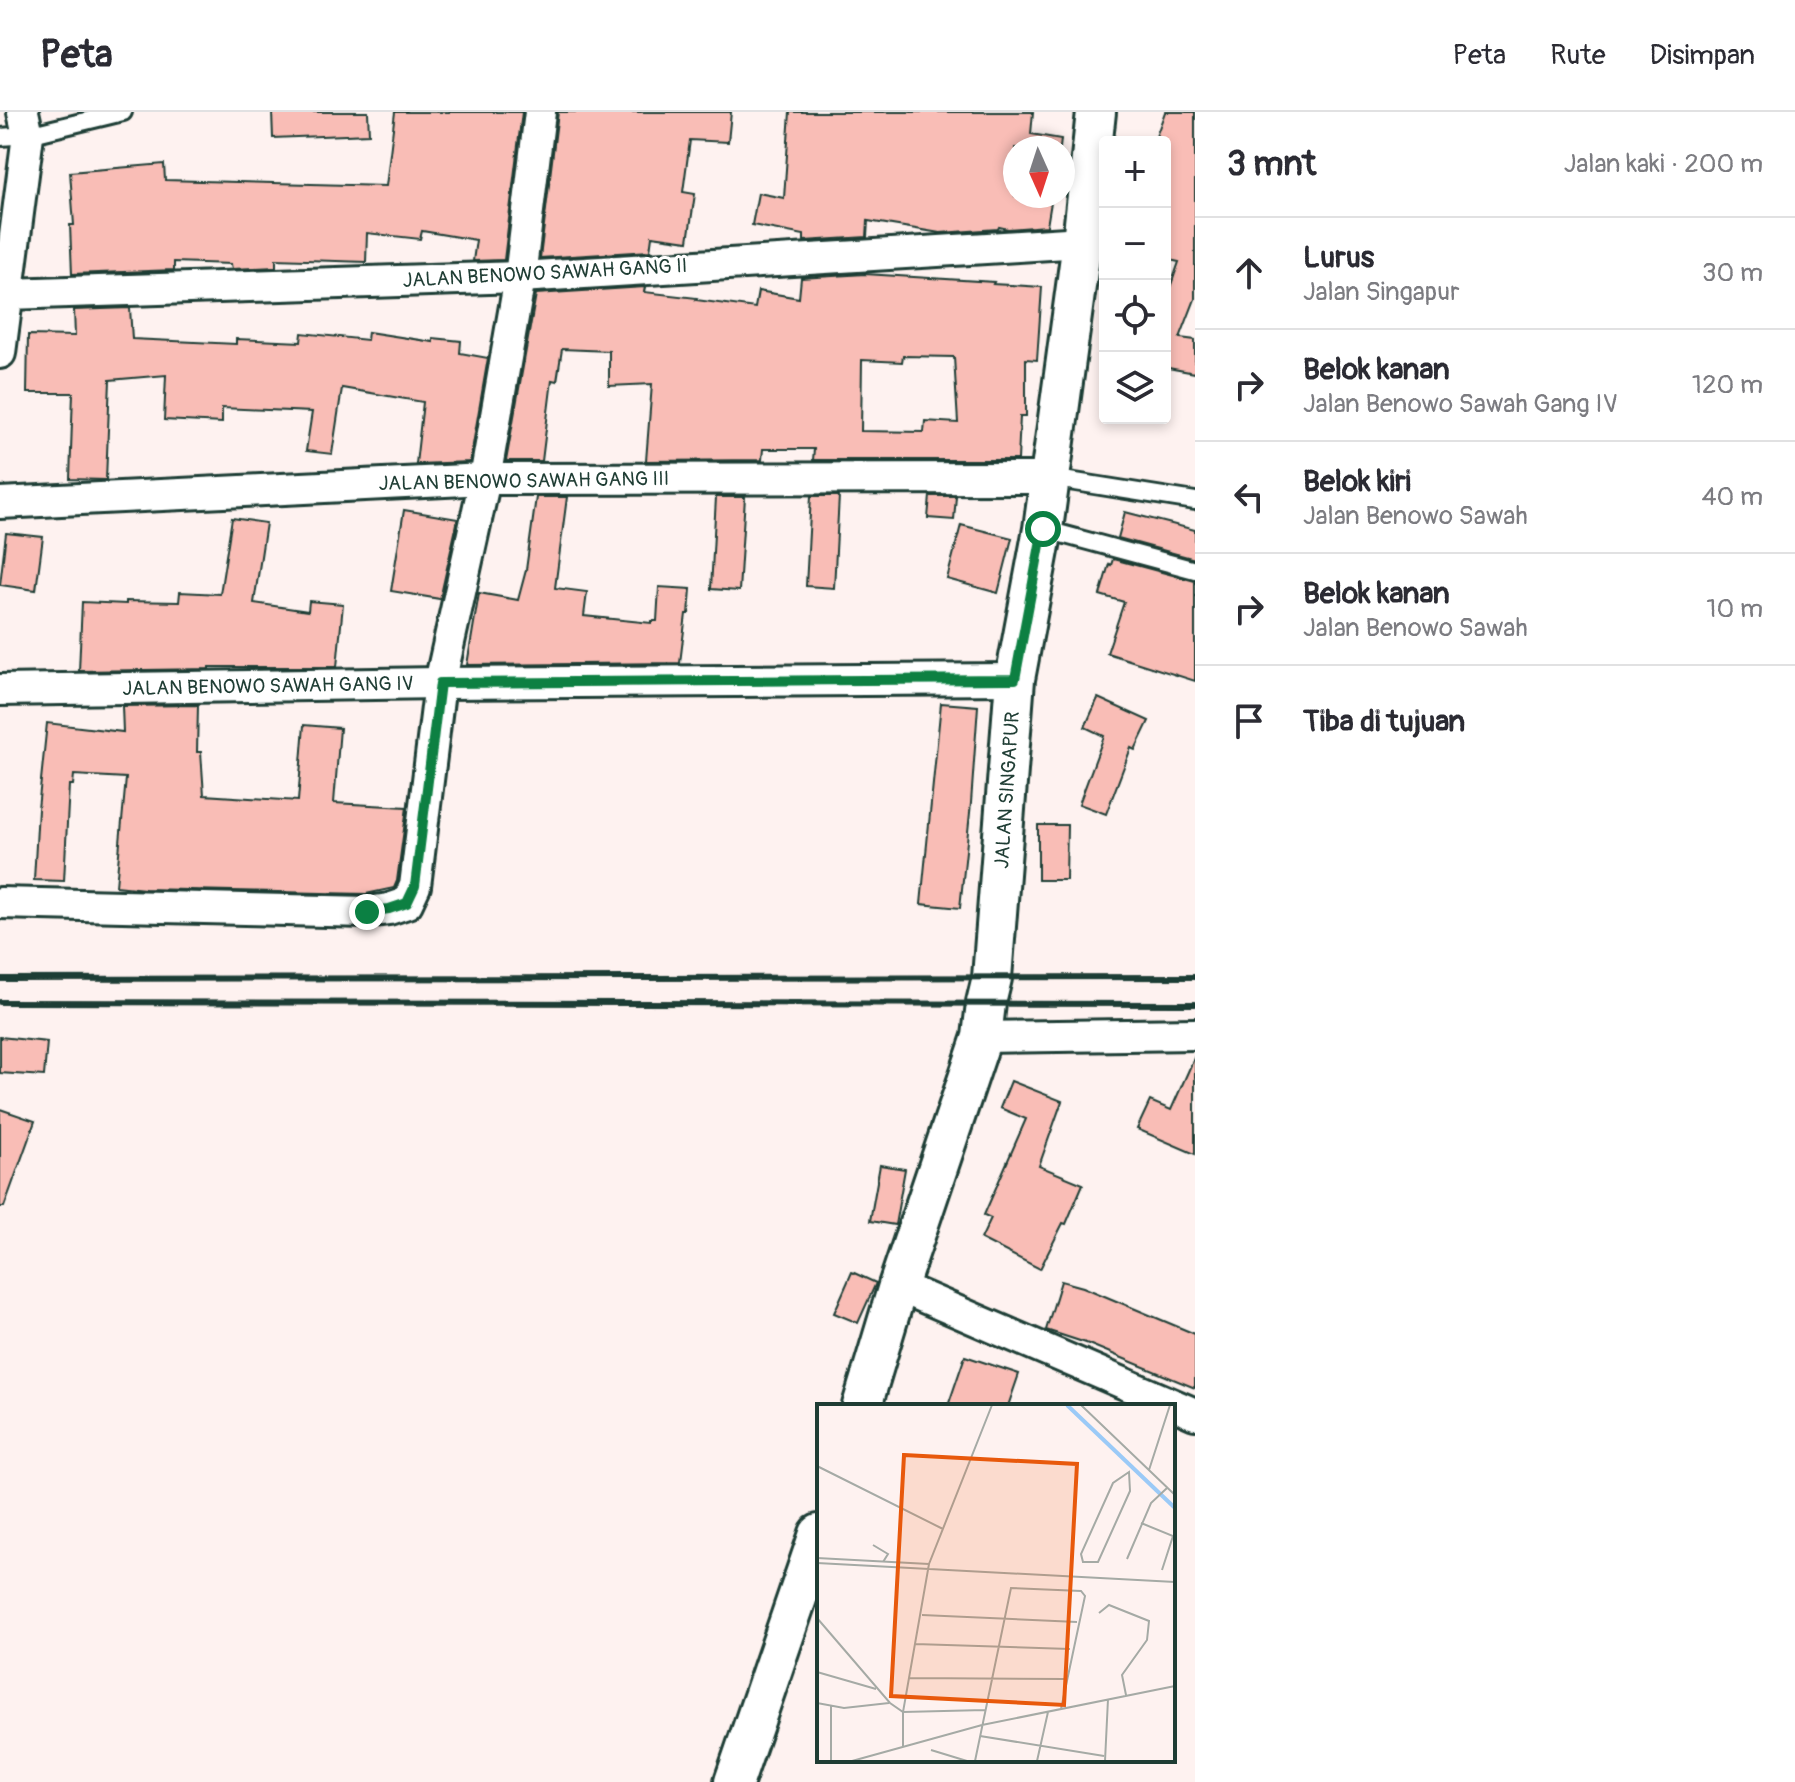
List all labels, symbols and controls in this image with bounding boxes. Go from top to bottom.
text: Peta [40,31,113,79]
text: Peta [1453,38,1506,73]
text: Rute [1550,38,1606,73]
text: Disimpan [1650,38,1755,73]
north arrow [1003,136,1075,208]
map controls [1099,136,1171,424]
button: + [1099,136,1171,208]
text: 3 mnt [1227,143,1316,186]
text: Jalan kaki · 200 m [1564,148,1763,180]
button: − [1099,208,1171,280]
text: Lurus [1303,239,1374,276]
icon: ahead [1227,251,1271,295]
street label: JALAN BENOWO SAWAH GANG II [402,253,688,293]
text: 30 m [1702,257,1763,289]
text: Jalan Singapur [1303,276,1459,308]
button: locate [1099,280,1171,352]
text: Belok kanan [1303,351,1450,388]
button: layers [1099,352,1171,424]
icon: right [1227,363,1271,407]
text: 120 m [1692,369,1763,401]
text: Jalan Benowo Sawah Gang IV [1303,388,1618,420]
text: Belok kiri [1303,463,1411,500]
street label: JALAN BENOWO SAWAH GANG III [378,466,670,496]
icon: left [1227,475,1271,519]
text: 40 m [1701,481,1763,513]
text: Jalan Benowo Sawah [1303,500,1528,532]
route start [1025,511,1061,547]
text: Belok kanan [1303,575,1450,612]
icon: right [1227,587,1271,631]
text: 10 m [1706,593,1763,625]
text: Jalan Benowo Sawah [1303,612,1528,644]
street label: JALAN BENOWO SAWAH GANG IV [122,671,414,701]
icon: arrive [1227,699,1271,743]
text: Tiba di tujuan [1303,703,1465,740]
street label: JALAN SINGAPUR [989,711,1025,869]
route end [349,894,385,930]
inset map [817,1404,1175,1762]

